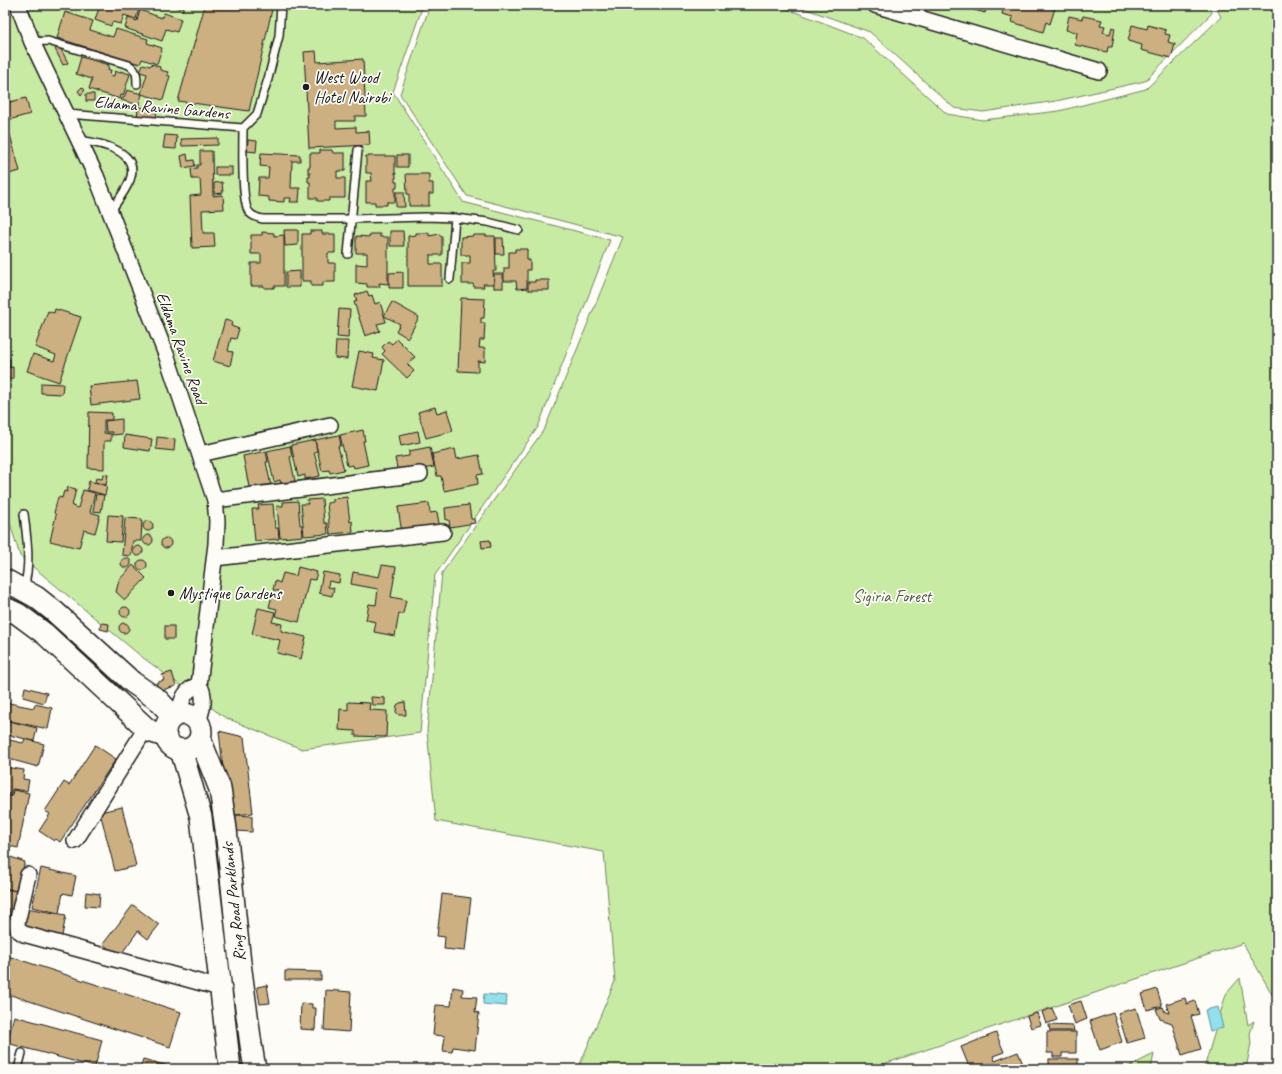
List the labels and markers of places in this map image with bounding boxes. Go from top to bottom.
place label: West Wood Hotel Nairobi [314,67,393,108]
marker: West Wood Hotel Nairobi [301,82,311,92]
place label: Mystique Gardens [179,583,282,604]
marker: Mystique Gardens [166,588,176,598]

